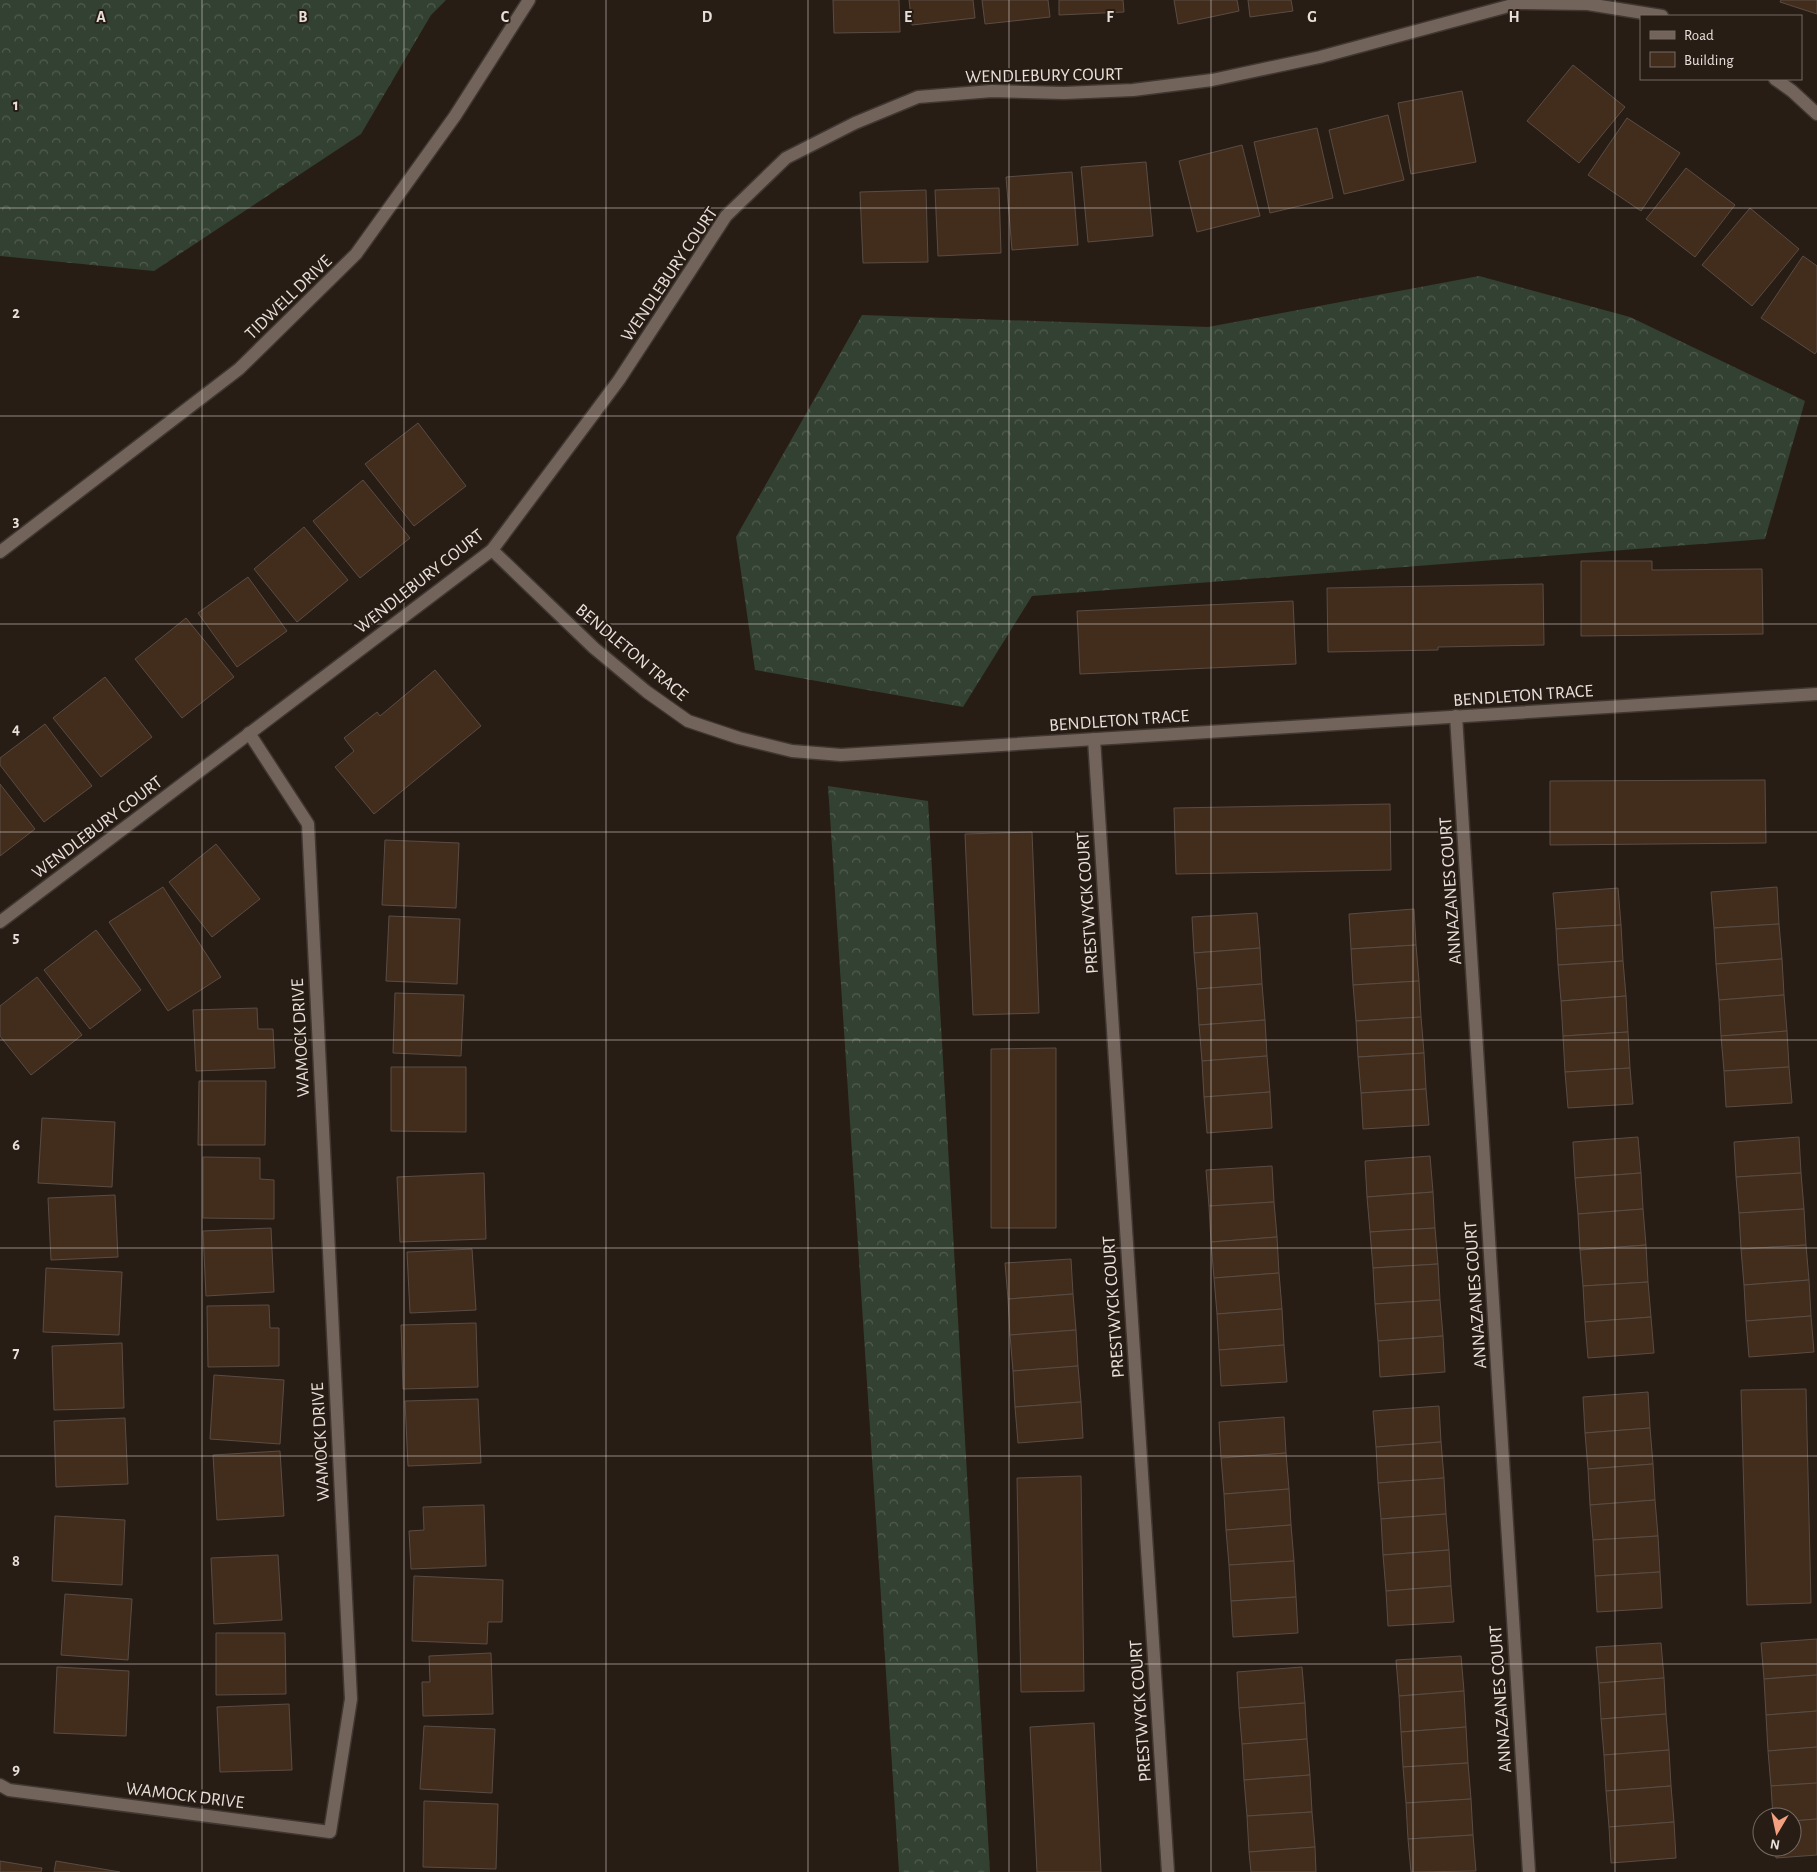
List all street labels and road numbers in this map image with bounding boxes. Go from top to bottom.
street label: WENDLEBURY COURT [965,66,1123,86]
street label: WENDLEBURY COURT [618,204,722,345]
street label: TIDWELL DRIVE [242,252,336,343]
street label: WENDLEBURY COURT [352,526,488,637]
street label: BENDLETON TRACE [572,601,691,705]
street label: BENDLETON TRACE [1452,682,1594,710]
street label: BENDLETON TRACE [1048,707,1190,735]
street label: WENDLEBURY COURT [29,773,166,883]
street label: ANNAZANES COURT [1437,816,1465,965]
street label: PRESTWYCK COURT [1074,831,1102,975]
street label: WAMOCK DRIVE [289,978,313,1098]
street label: ANNAZANES COURT [1462,1220,1490,1369]
street label: PRESTWYCK COURT [1100,1235,1128,1379]
street label: WAMOCK DRIVE [309,1382,333,1502]
street label: ANNAZANES COURT [1487,1624,1515,1773]
street label: PRESTWYCK COURT [1127,1639,1155,1783]
street label: WAMOCK DRIVE [125,1780,245,1812]

